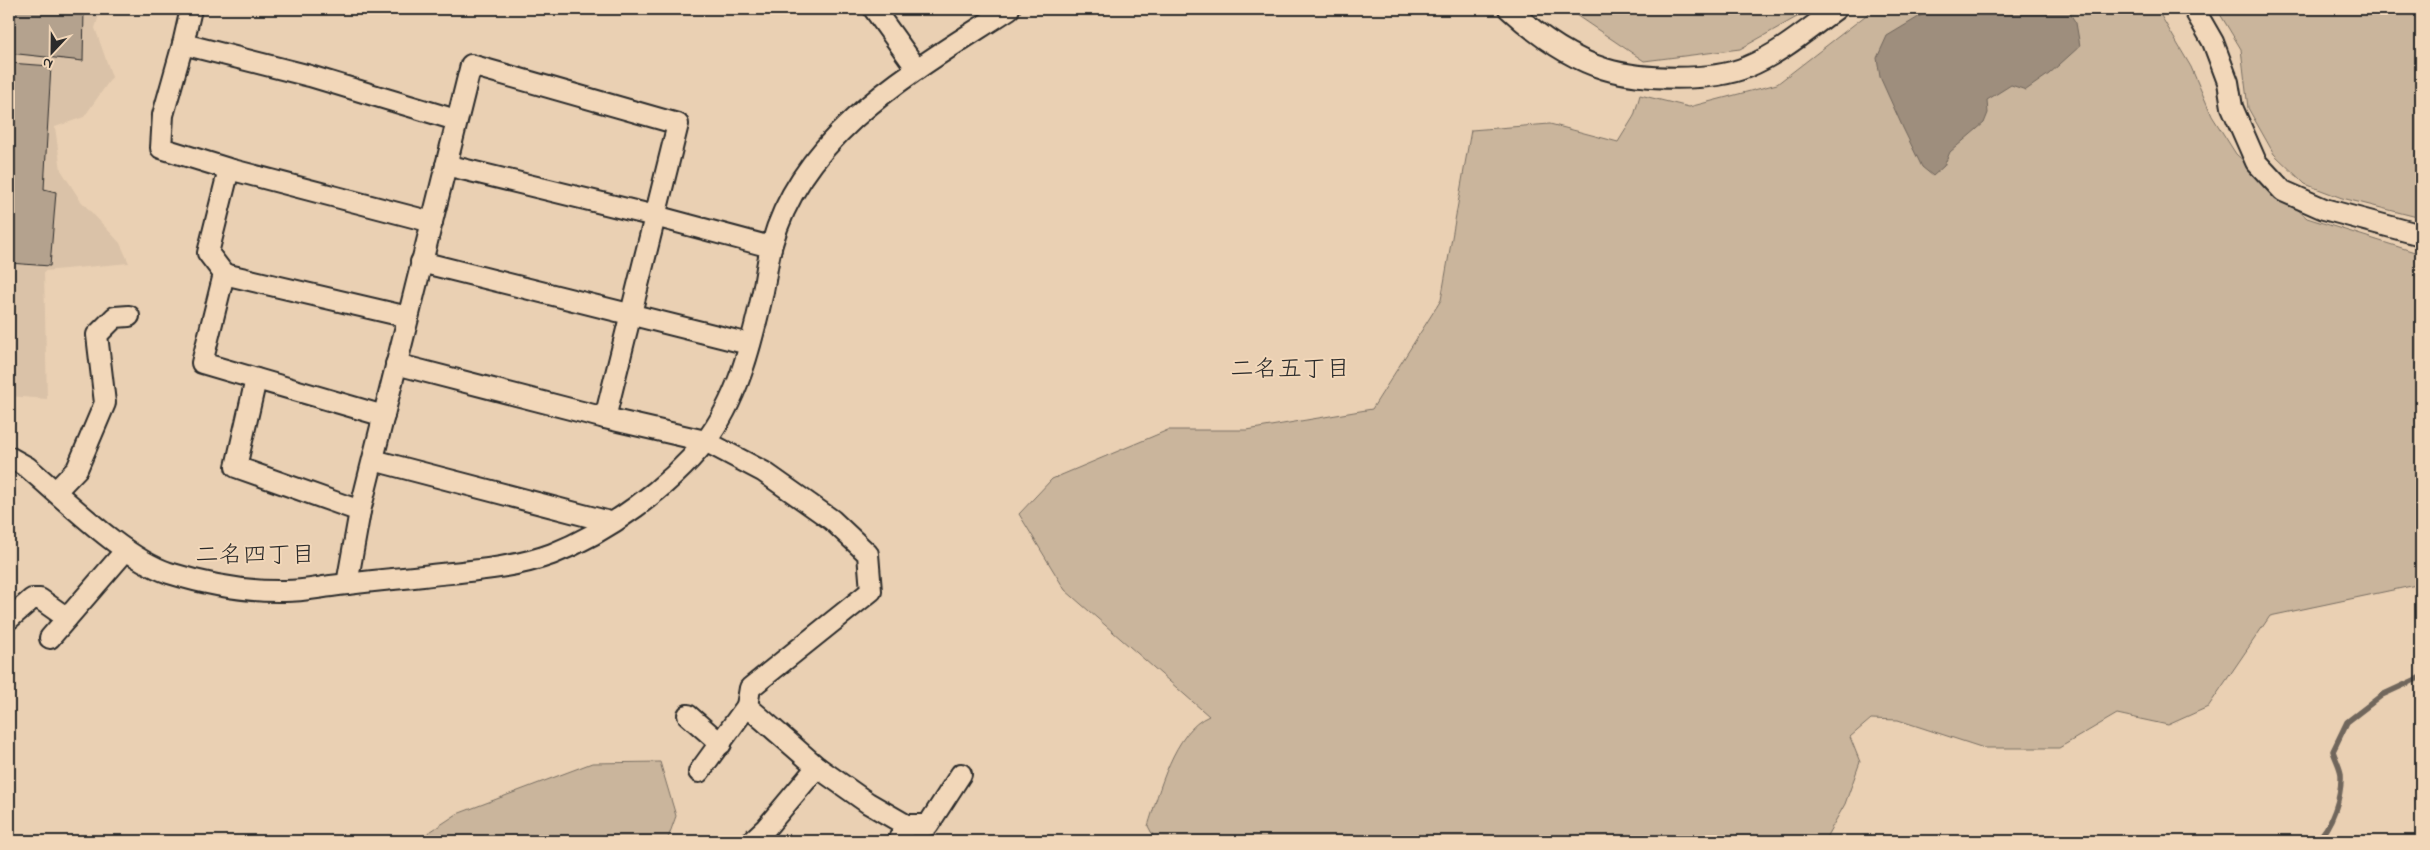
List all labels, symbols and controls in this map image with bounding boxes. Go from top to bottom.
north arrow [28,28,78,78]
text: N [39,51,56,74]
district label: 二名五丁目 [1230,353,1350,388]
district label: 二名四丁目 [195,539,315,574]

